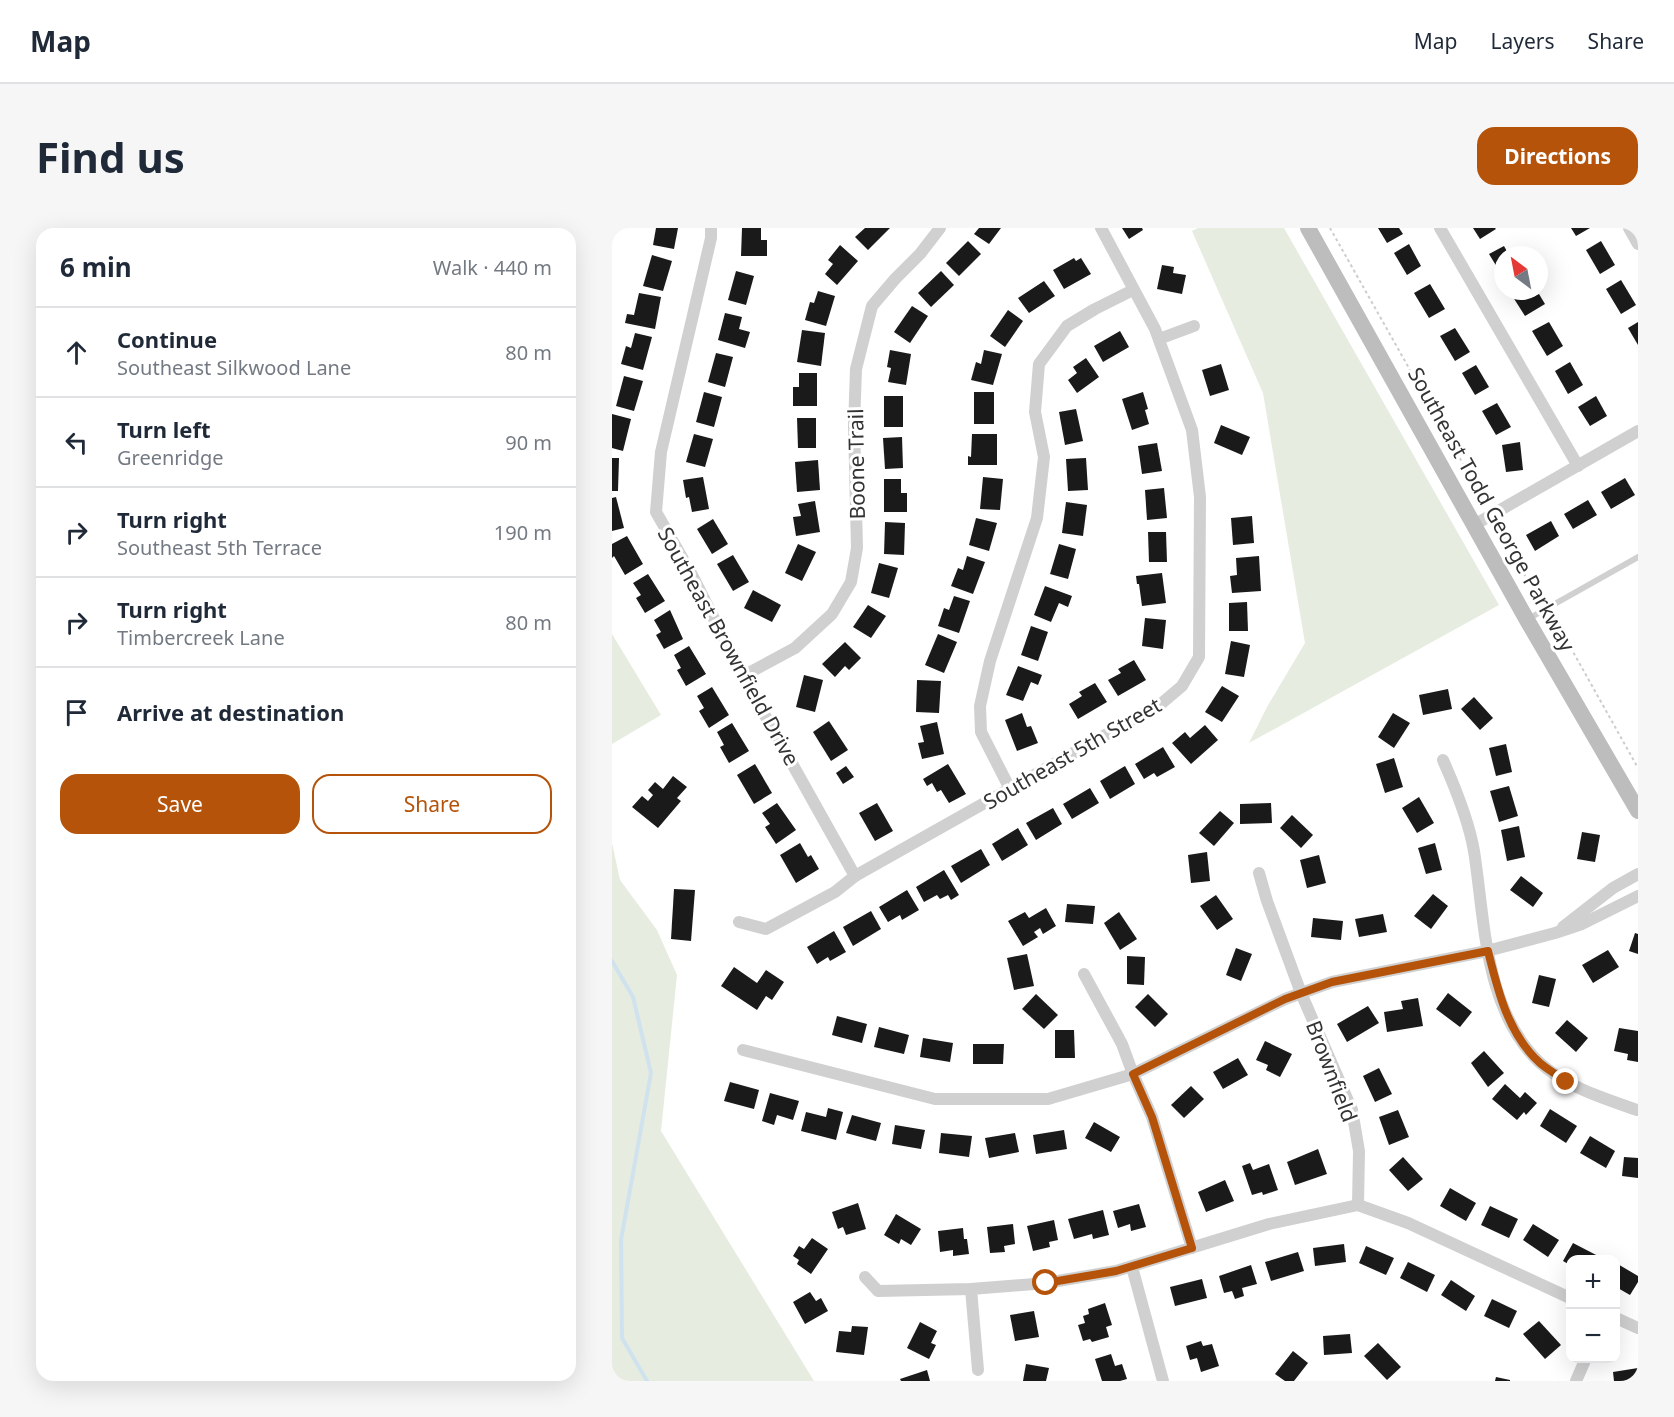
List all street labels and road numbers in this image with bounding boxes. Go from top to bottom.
street label: Southeast Todd George Parkway [1402,362,1582,656]
street label: Boone Trail [841,408,871,520]
street label: Southeast Brownfield Drive [652,522,806,770]
street label: Southeast 5th Street [978,690,1166,815]
street label: Brownfield [1300,1016,1364,1126]

